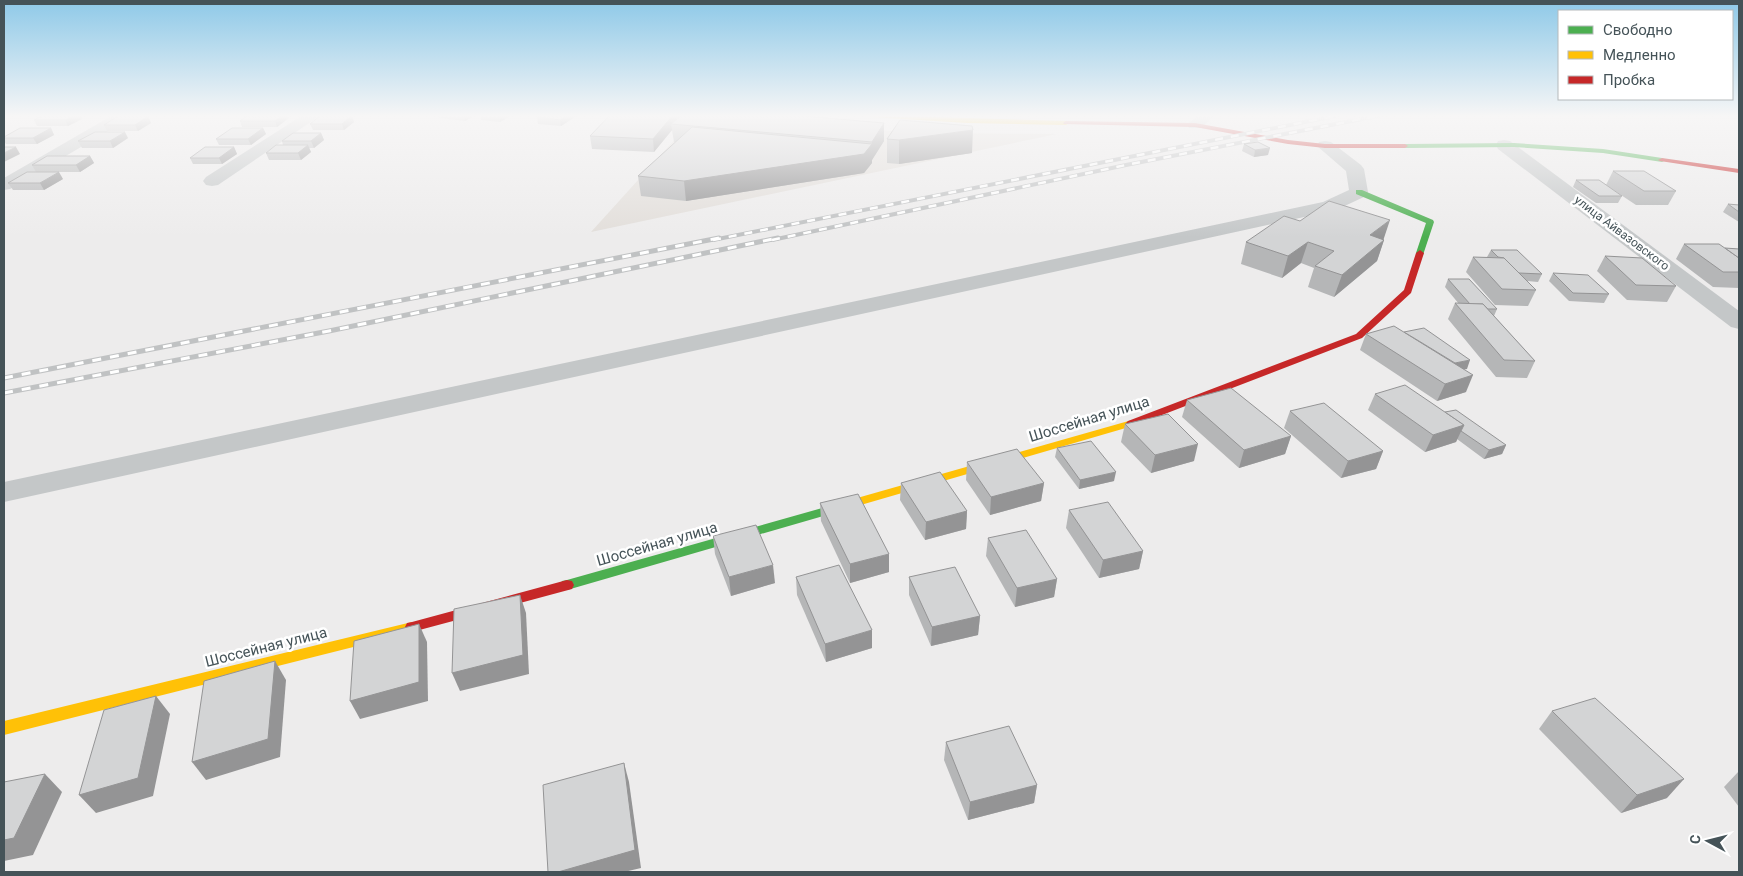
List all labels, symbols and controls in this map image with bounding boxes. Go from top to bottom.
legend [1558,10,1733,100]
text: Свободно [1603,21,1672,39]
text: Медленно [1603,46,1676,64]
text: Пробка [1603,71,1655,89]
street label: улица Айвазовского [1572,193,1672,273]
street label: Шоссейная улица [1027,392,1151,446]
street label: Шоссейная улица [594,518,720,570]
street label: Шоссейная улица [203,623,329,671]
north arrow [1683,816,1733,866]
text: С [1687,834,1704,845]

